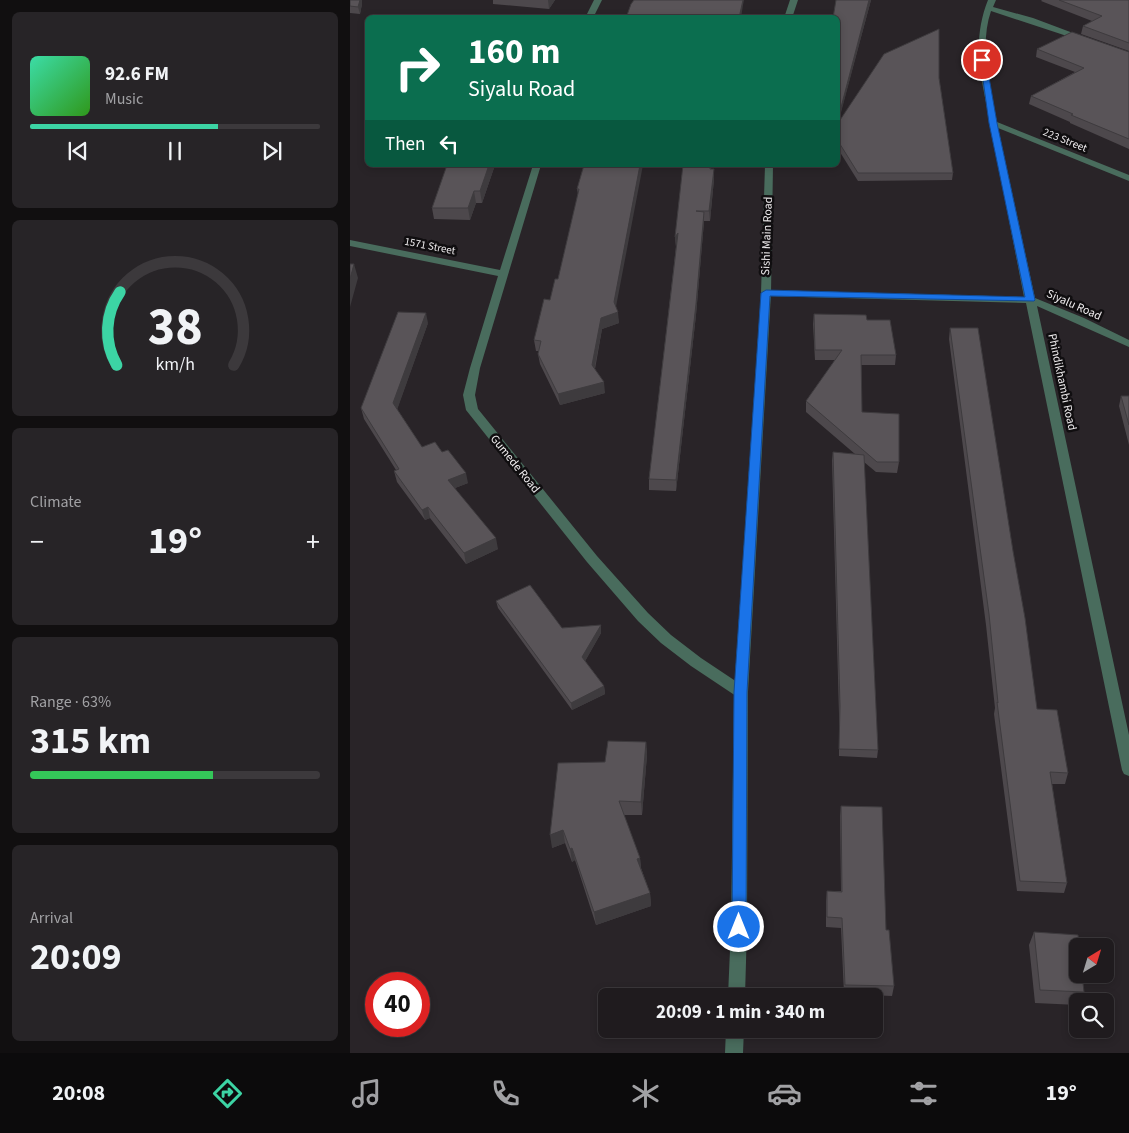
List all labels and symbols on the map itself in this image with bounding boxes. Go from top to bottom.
pin [961,39,1003,81]
street label: 223 Street [1041,124,1089,156]
street label: Sishi Main Road [757,196,777,276]
street label: 1571 Street [403,234,457,258]
street label: Siyalu Road [1044,285,1104,325]
street label: Phindikhambi Road [1043,332,1081,432]
street label: Gumede Road [486,431,544,497]
position arrow [712,900,764,952]
north arrow [1069,938,1114,982]
speed limit sign: 40 [365,972,430,1037]

